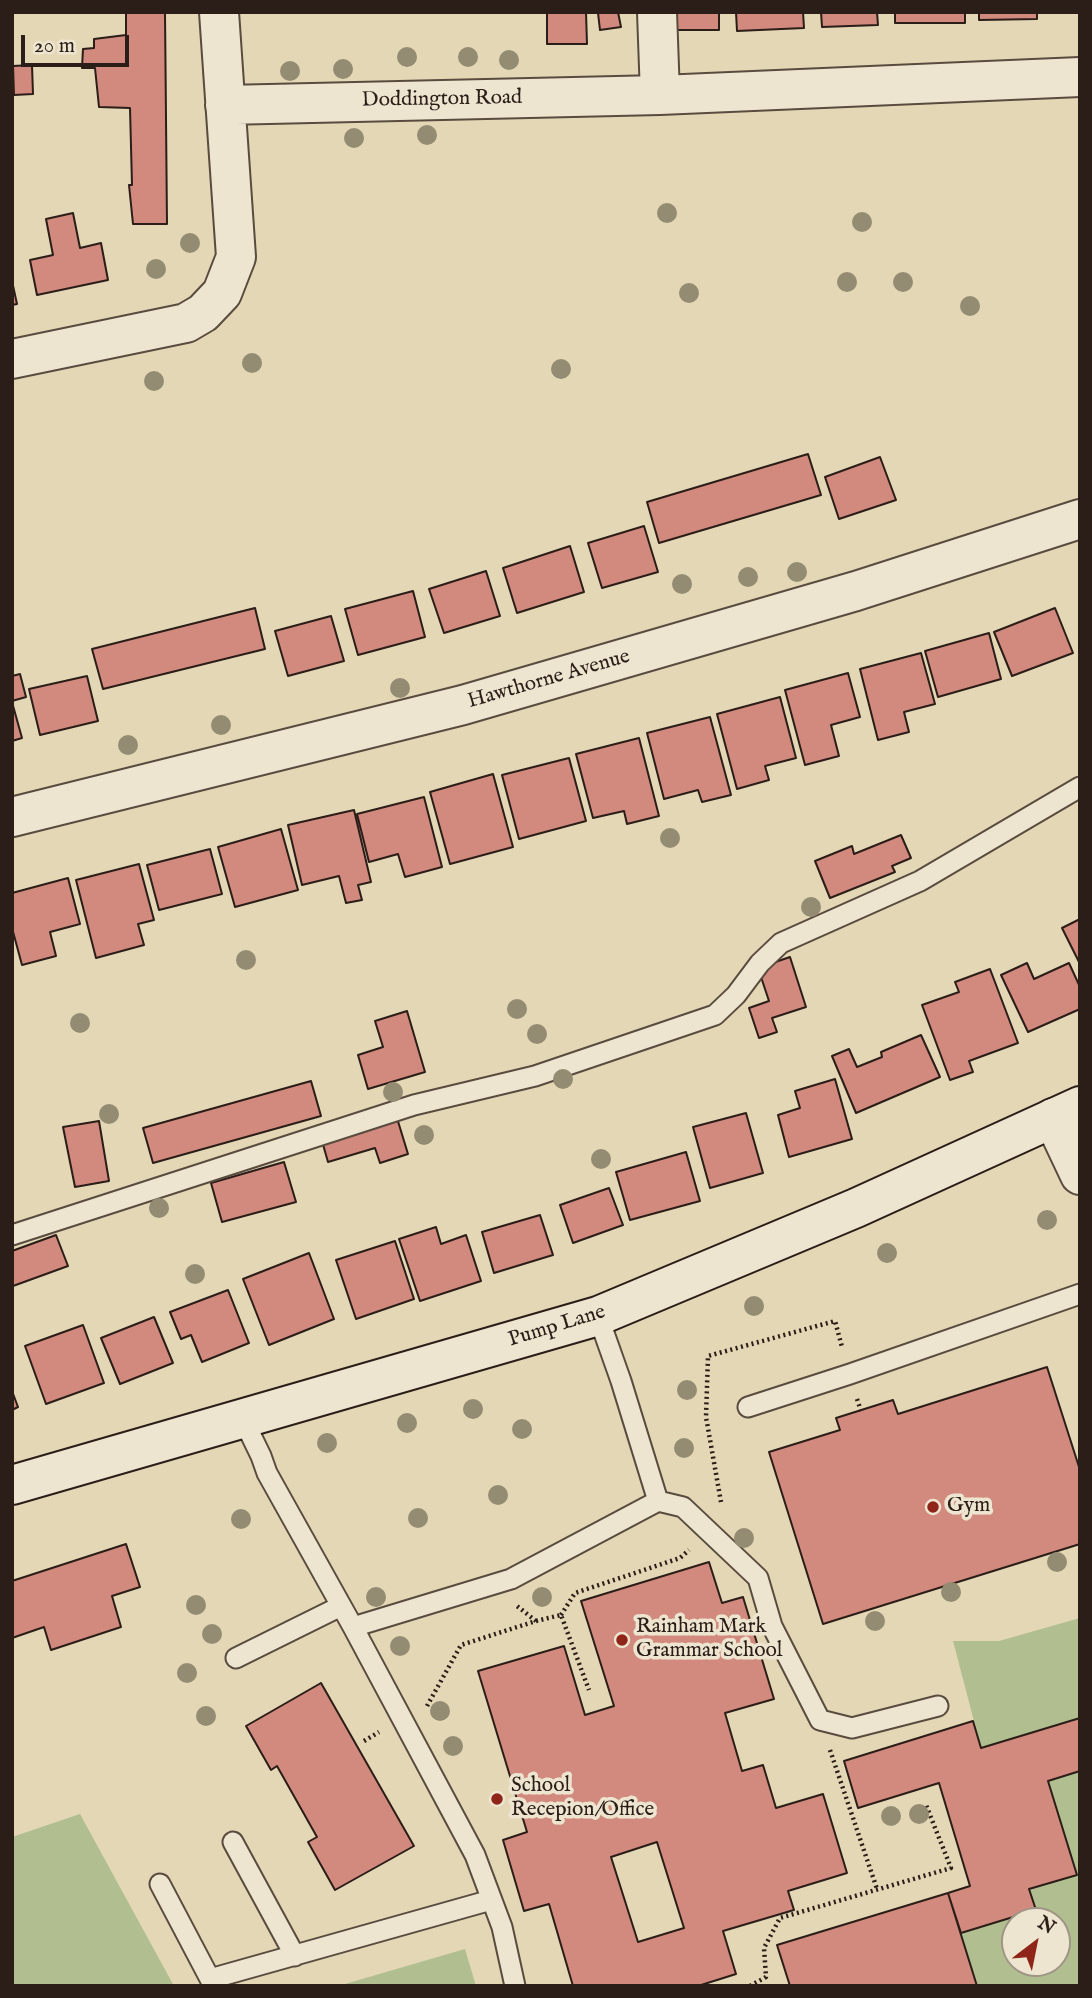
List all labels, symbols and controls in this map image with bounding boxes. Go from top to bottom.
scale bar [24,21,133,65]
text: 20 m [34,33,75,60]
street label: Doddington Road [362,86,522,114]
street label: Hawthorne Avenue [465,645,633,715]
street label: Pump Lane [505,1300,609,1354]
place label: Gym [947,1494,990,1520]
marker: Gym [925,1499,941,1515]
place label: Rainham Mark Grammar School [636,1615,782,1665]
marker: Rainham Mark Grammar School [614,1632,630,1648]
place label: School Recepion/Office [511,1774,654,1824]
marker: School Recepion/Office [489,1791,505,1807]
north arrow [1001,1907,1071,1977]
text: N [1033,1911,1059,1940]

